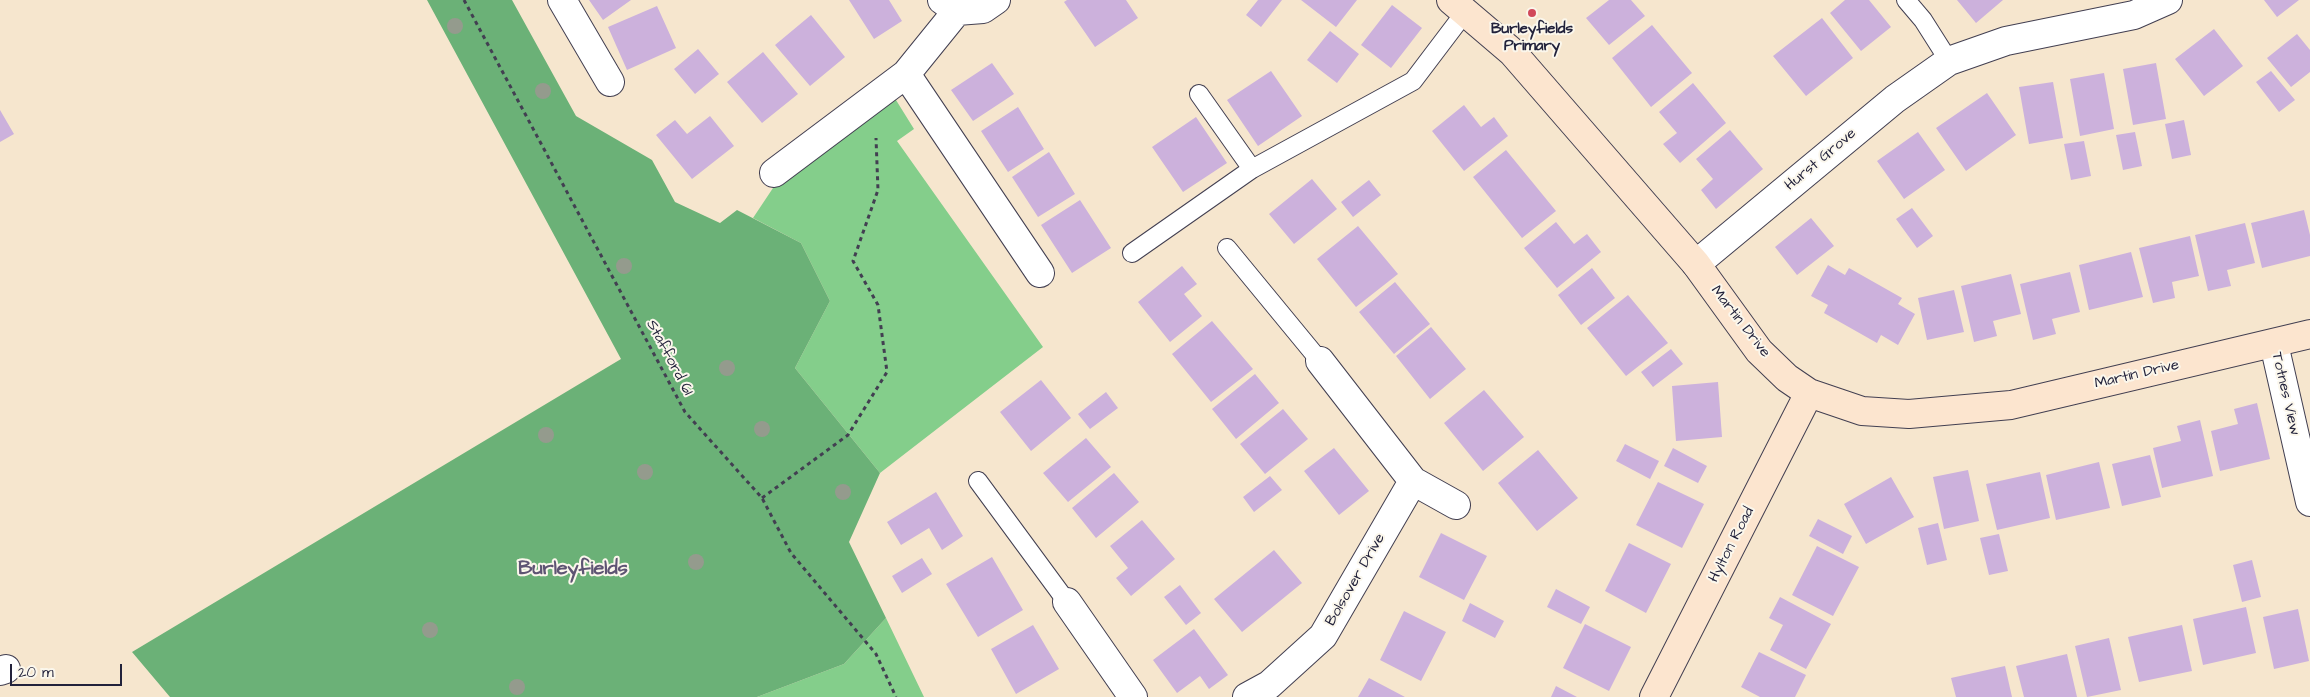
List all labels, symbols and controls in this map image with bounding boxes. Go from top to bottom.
marker: Burleyfields Primary [1526,7,1538,19]
place label: Burleyfields Primary [1491,21,1573,56]
street label: Hurst Grove [1782,125,1860,195]
street label: Martin Drive [1706,282,1774,362]
street label: Stafford 61 [642,317,696,399]
street label: Totnes View [2267,351,2303,437]
street label: Martin Drive [2093,357,2181,393]
street label: Hylton Road [1705,504,1759,586]
street label: Bolsover Drive [1322,531,1390,629]
district label: Burleyfields [518,558,628,582]
scale bar [12,654,125,686]
text: 20 m [18,662,54,683]

